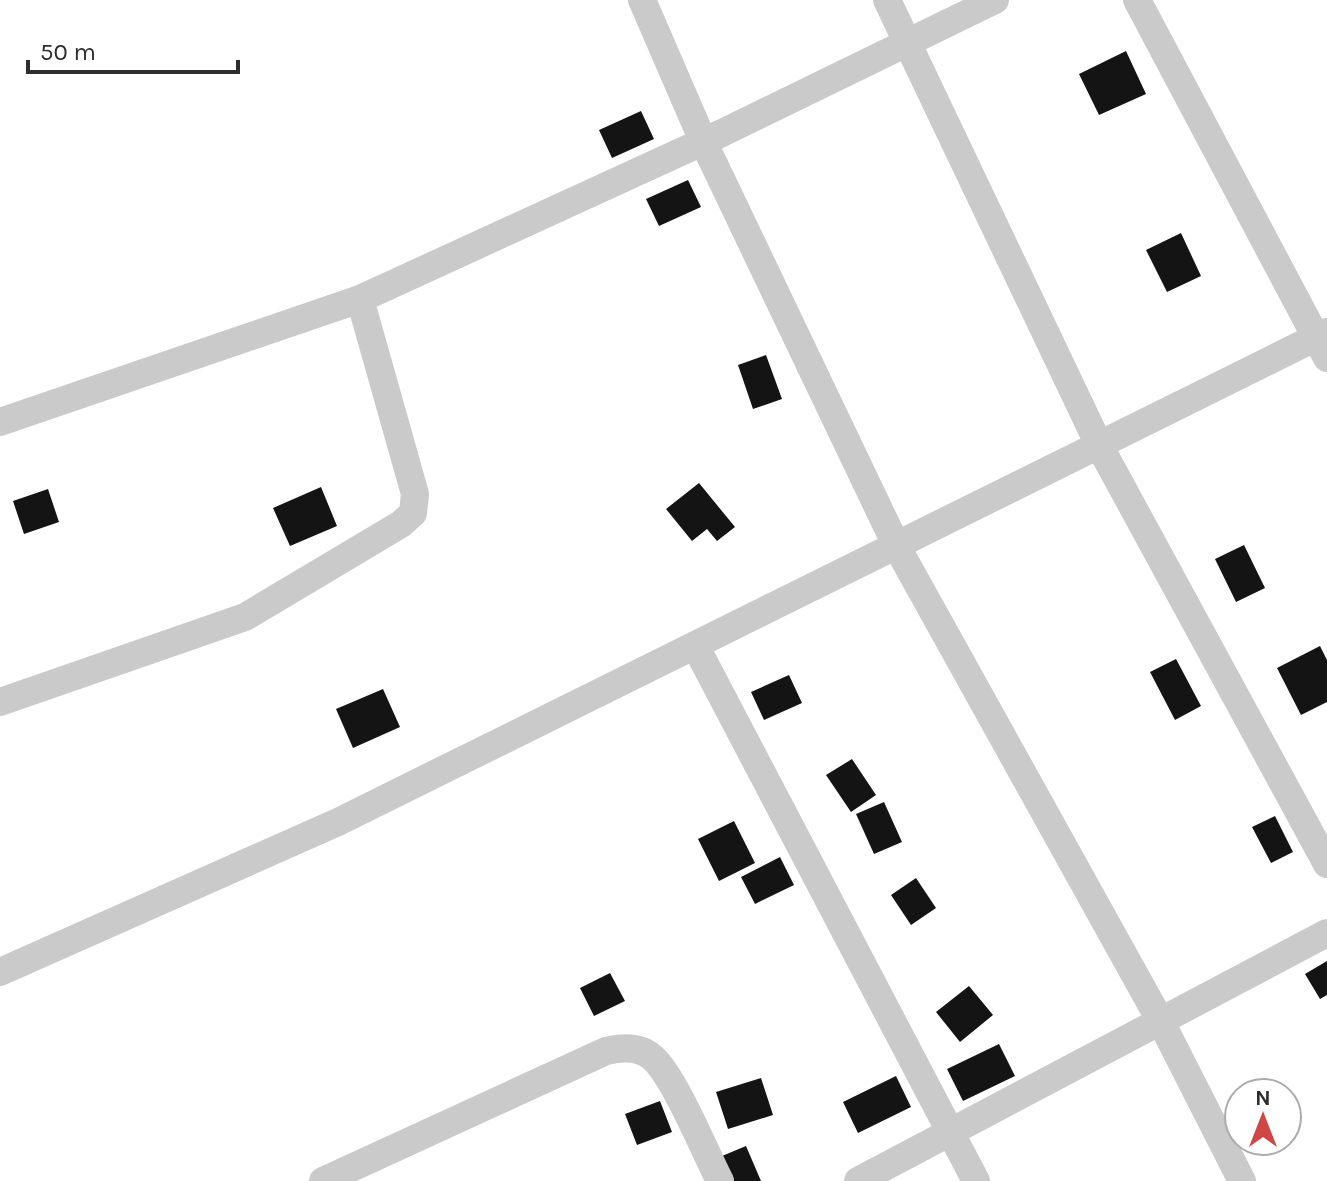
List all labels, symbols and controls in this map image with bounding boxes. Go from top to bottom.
scale bar [28,24,238,74]
text: 50 m [40,38,96,66]
north arrow [1223,1077,1303,1157]
text: N [1255,1085,1271,1111]

